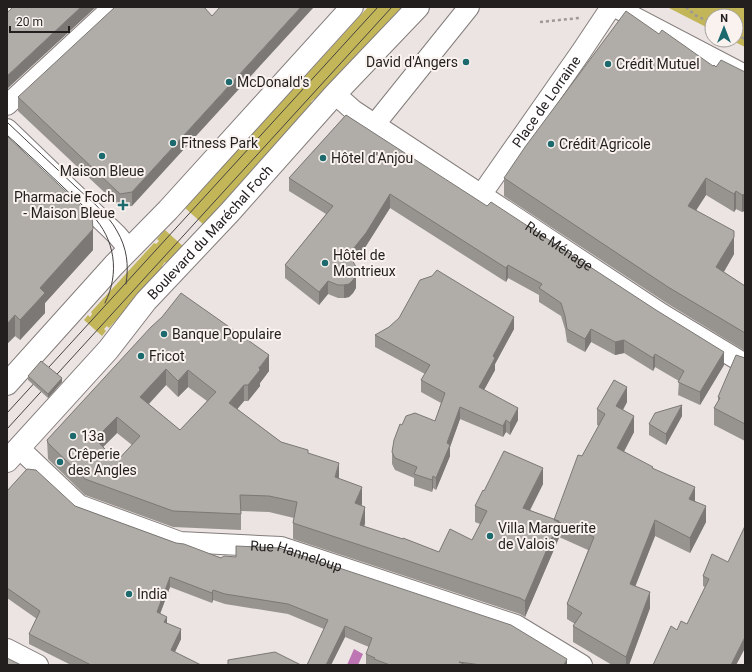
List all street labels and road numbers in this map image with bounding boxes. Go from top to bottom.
street label: Place de Lorraine [509,53,584,150]
street label: Boulevard du Maréchal Foch [144,162,276,302]
street label: Rue Ménage [522,218,596,274]
street label: Rue Hanneloup [250,537,344,575]

